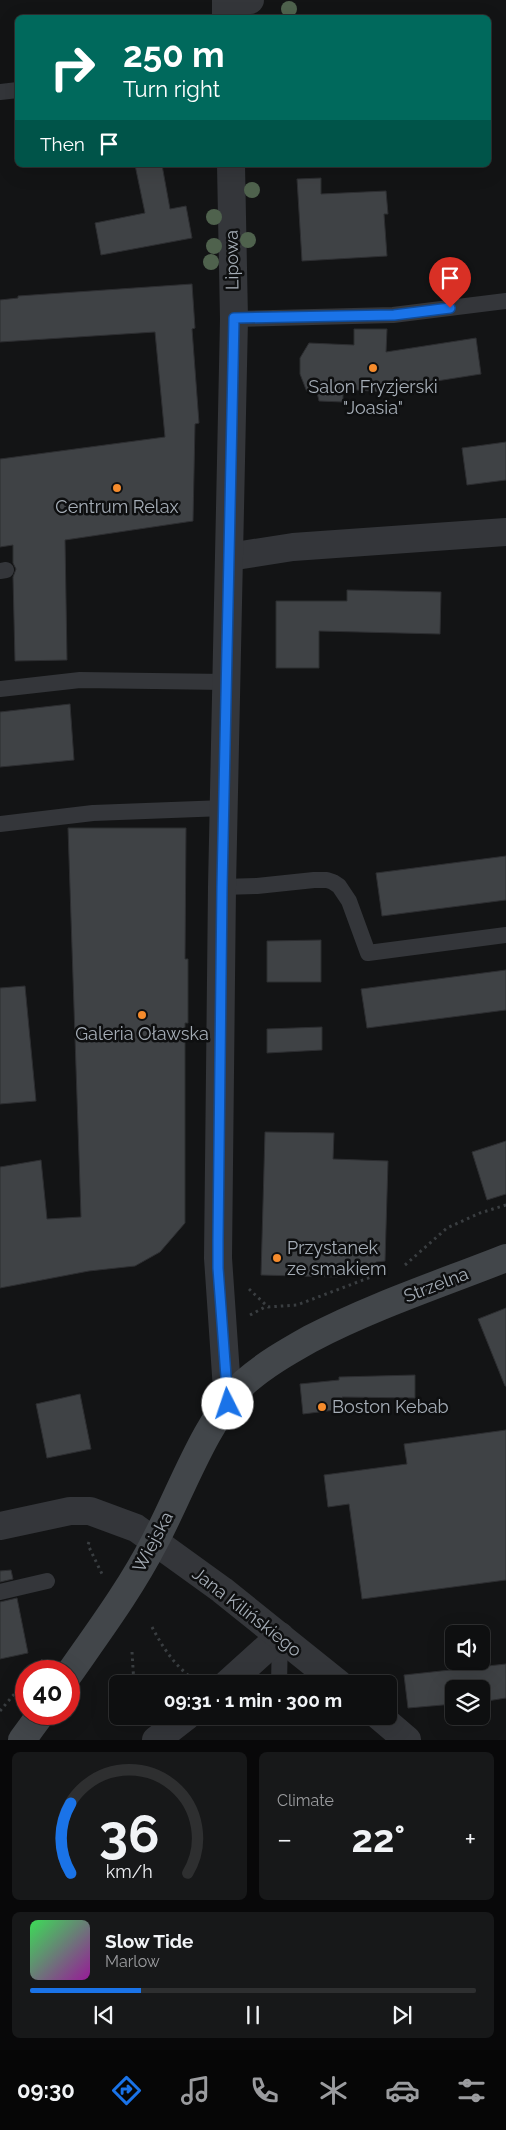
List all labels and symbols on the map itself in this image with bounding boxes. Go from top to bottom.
street label: Lipowa [220,230,243,290]
pin [429,257,471,308]
marker: Salon Fryzjerski "Joasia" [367,362,379,374]
place label: Salon Fryzjerski "Joasia" [308,376,438,418]
marker: Centrum Relax [111,482,123,494]
place label: Centrum Relax [55,496,179,517]
marker: Galeria Oławska [136,1009,148,1021]
place label: Galeria Oławska [75,1023,209,1044]
place label: Przystanek ze smakiem [287,1237,386,1279]
marker: Przystanek ze smakiem [271,1252,283,1264]
street label: Strzelna [401,1263,471,1306]
position arrow [201,1377,253,1429]
place label: Boston Kebab [332,1396,449,1417]
marker: Boston Kebab [316,1401,328,1413]
street label: Wiejska [128,1508,177,1576]
street label: Jana Kilińskiego [189,1563,306,1661]
speed limit sign: 40 [15,1660,80,1725]

